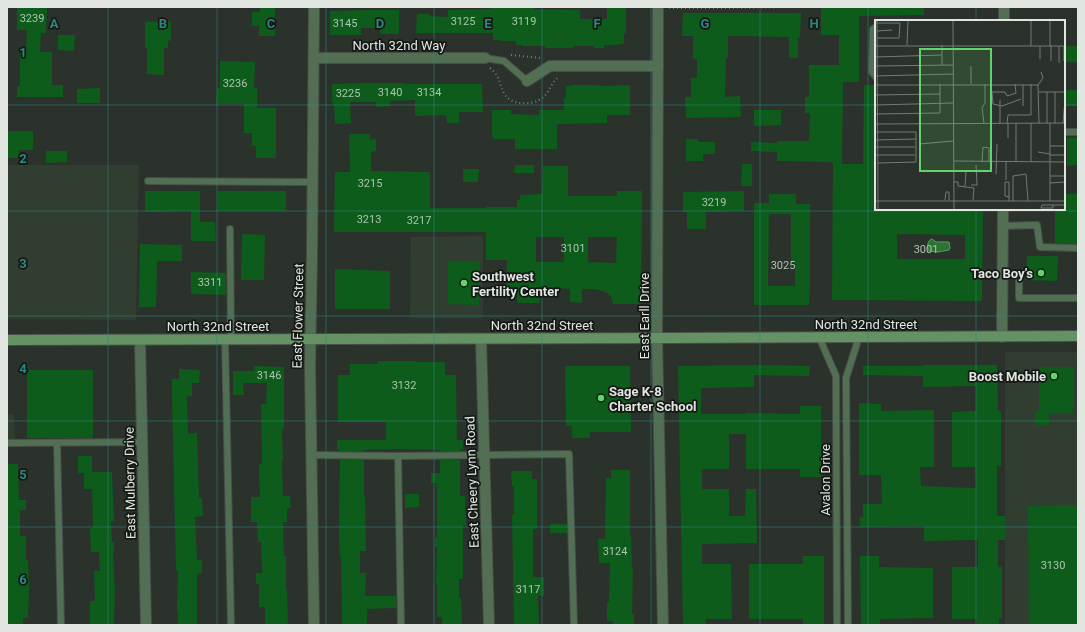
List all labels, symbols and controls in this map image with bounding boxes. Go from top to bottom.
house number: 3239 [20,12,44,25]
house number: 3125 [451,15,475,28]
house number: 3119 [512,15,536,28]
text: A [50,16,59,31]
text: B [159,16,167,31]
text: C [267,16,276,31]
text: D [376,16,384,31]
text: E [484,16,492,31]
text: F [593,16,601,31]
text: G [701,16,710,31]
text: H [809,16,819,31]
house number: 3145 [333,17,357,30]
inset map [875,20,1065,210]
street label: North 32nd Way [353,38,445,53]
text: 1 [19,45,27,60]
house number: 3236 [223,77,247,90]
house number: 3140 [378,86,402,99]
house number: 3134 [417,86,441,99]
house number: 3225 [336,87,360,100]
text: 2 [19,151,27,166]
house number: 3215 [358,177,382,190]
house number: 3219 [702,196,726,209]
house number: 3213 [357,213,381,226]
house number: 3217 [407,214,431,227]
house number: 3101 [561,242,585,255]
house number: 3001 [914,243,938,256]
text: 3 [19,256,27,271]
house number: 3025 [771,259,795,272]
street label: East Flower Street [290,263,306,369]
place label: Taco Boy’s [971,266,1033,281]
marker: Taco Boy’s [1036,268,1046,278]
place label: Southwest Fertility Center [472,269,559,299]
street label: East Earll Drive [637,273,652,359]
house number: 3311 [198,276,222,289]
marker: Southwest Fertility Center [459,278,469,288]
street label: North 32nd Street [815,317,917,332]
street label: North 32nd Street [491,318,593,333]
street label: North 32nd Street [167,319,269,334]
text: 4 [19,361,27,376]
house number: 3146 [257,369,281,382]
place label: Boost Mobile [969,369,1046,384]
marker: Boost Mobile [1049,371,1059,381]
house number: 3132 [392,379,416,392]
place label: Sage K-8 Charter School [609,384,696,414]
marker: Sage K-8 Charter School [596,393,606,403]
street label: East Cheery Lynn Road [462,416,482,548]
street label: East Mulberry Drive [122,427,138,539]
street label: Avalon Drive [818,444,833,516]
text: 5 [19,467,27,482]
house number: 3124 [603,545,627,558]
house number: 3130 [1041,559,1065,572]
text: 6 [19,572,27,587]
house number: 3117 [516,583,540,596]

